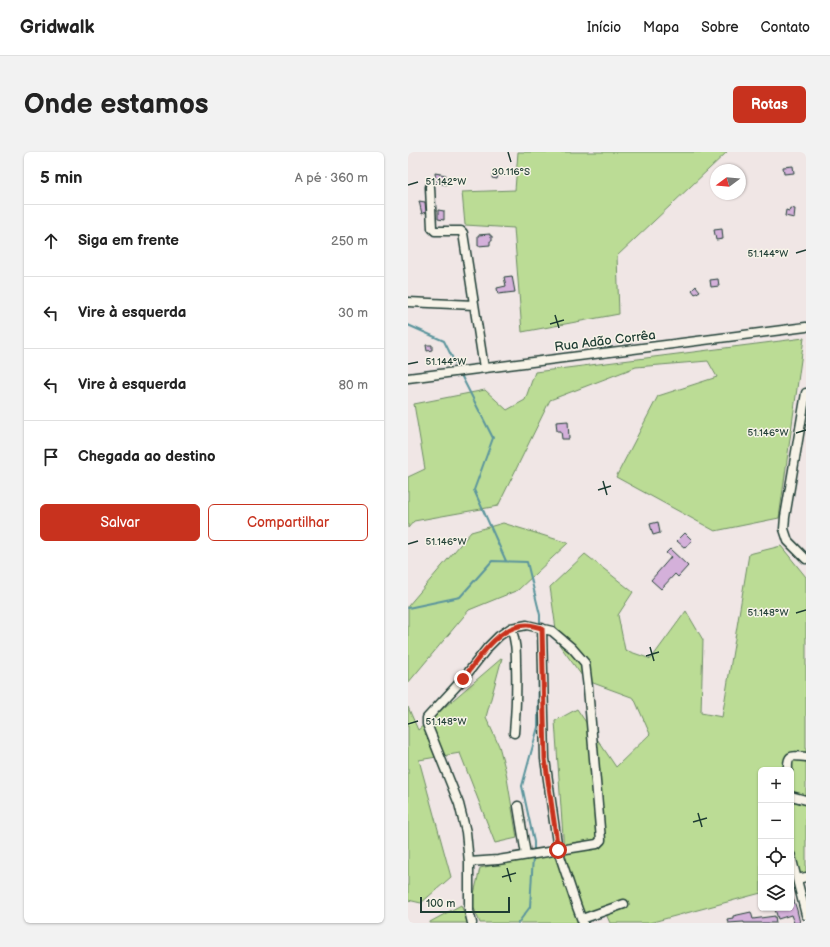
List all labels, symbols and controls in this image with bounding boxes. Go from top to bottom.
text: Gridwalk [20,16,95,39]
text: Início [587,19,621,36]
text: Mapa [643,19,679,36]
text: Sobre [701,19,739,36]
text: Contato [761,19,810,36]
button: Rotas [733,86,806,123]
text: Onde estamos [24,88,209,121]
north arrow [710,164,746,200]
text: 30.116°S [492,166,530,178]
text: 5 min [40,168,83,188]
text: A pé · 360 m [295,170,368,186]
text: 51.142°W [426,176,466,188]
icon: ahead [40,230,62,252]
text: Siga em frente [78,231,179,250]
text: 250 m [331,233,368,249]
text: 51.144°W [748,248,788,260]
icon: left [40,302,62,324]
text: Vire à esquerda [78,303,186,322]
text: 30 m [338,305,368,321]
street label: Rua Adão Corrêa [554,327,657,355]
text: 51.144°W [426,356,466,368]
icon: left [40,374,62,396]
text: Vire à esquerda [78,375,186,394]
text: 80 m [339,377,368,393]
text: 51.146°W [747,427,789,439]
icon: arrive [40,446,62,468]
text: Chegada ao destino [78,447,216,466]
button: Salvar [40,504,200,541]
button: Compartilhar [208,504,368,541]
text: 51.146°W [425,536,467,548]
text: 51.148°W [747,607,789,619]
route end [454,670,472,688]
text: 51.148°W [425,716,467,728]
map controls [758,767,794,911]
button: + [758,767,794,803]
button: − [758,803,794,839]
button: locate [758,839,794,875]
route start [549,841,567,859]
button: layers [758,875,794,911]
scale bar [420,895,510,914]
text: 100 m [426,897,455,910]

